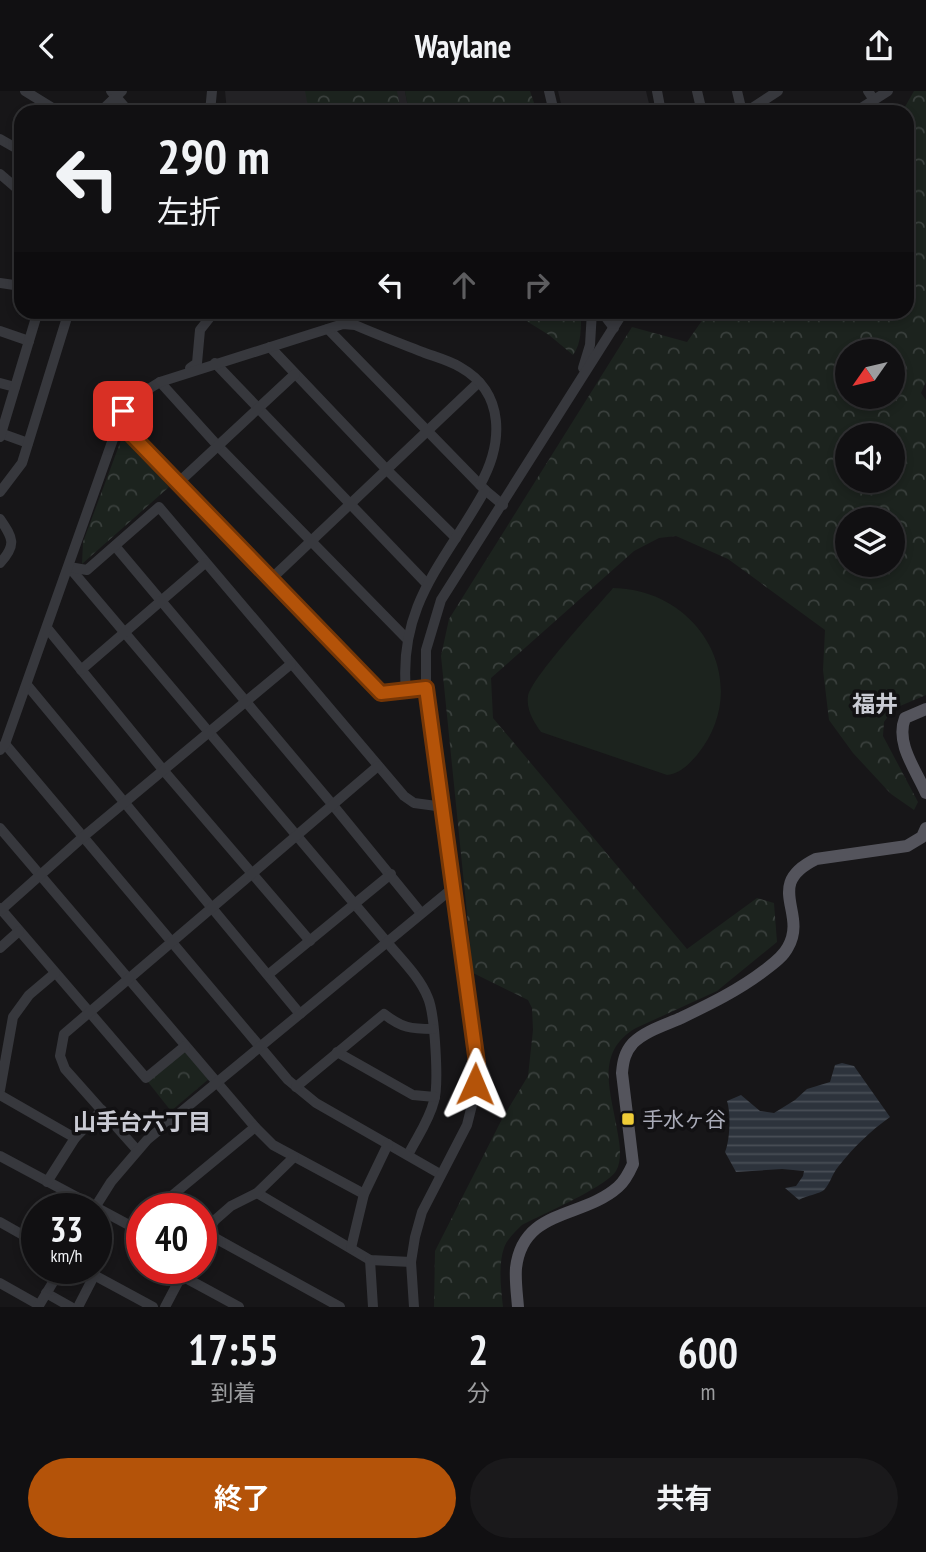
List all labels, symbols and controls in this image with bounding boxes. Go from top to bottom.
text: Waylane [415,25,511,67]
icon: back [28,27,66,65]
icon: share [860,27,898,65]
text: 290 m [157,124,270,188]
icon: left [42,133,133,224]
text: 左折 [157,190,221,232]
icon: left [372,266,410,304]
icon: ahead [445,266,483,304]
icon: right [518,266,556,304]
north arrow [835,339,905,409]
map controls [835,339,905,577]
pin [93,381,153,441]
icon: arrive [104,392,142,430]
button: sound [835,423,905,493]
button: layers [835,507,905,577]
district label: 福井 [852,689,898,718]
position arrow [438,1047,512,1121]
place label: 手水ヶ谷 [642,1106,726,1133]
district label: 山手台六丁目 [73,1107,211,1136]
marker: 手水ヶ谷 [620,1111,636,1127]
speed limit sign: 40 [126,1193,217,1284]
text: 33 [50,1206,83,1252]
text: km/h [51,1244,82,1267]
text: 17:55 [188,1322,279,1377]
text: 2 [468,1322,488,1377]
text: 600 [678,1325,738,1380]
text: m [700,1377,715,1406]
text: 到着 [210,1378,256,1407]
text: 分 [467,1378,490,1407]
button: 終了 [28,1458,456,1538]
button: 共有 [470,1458,898,1538]

